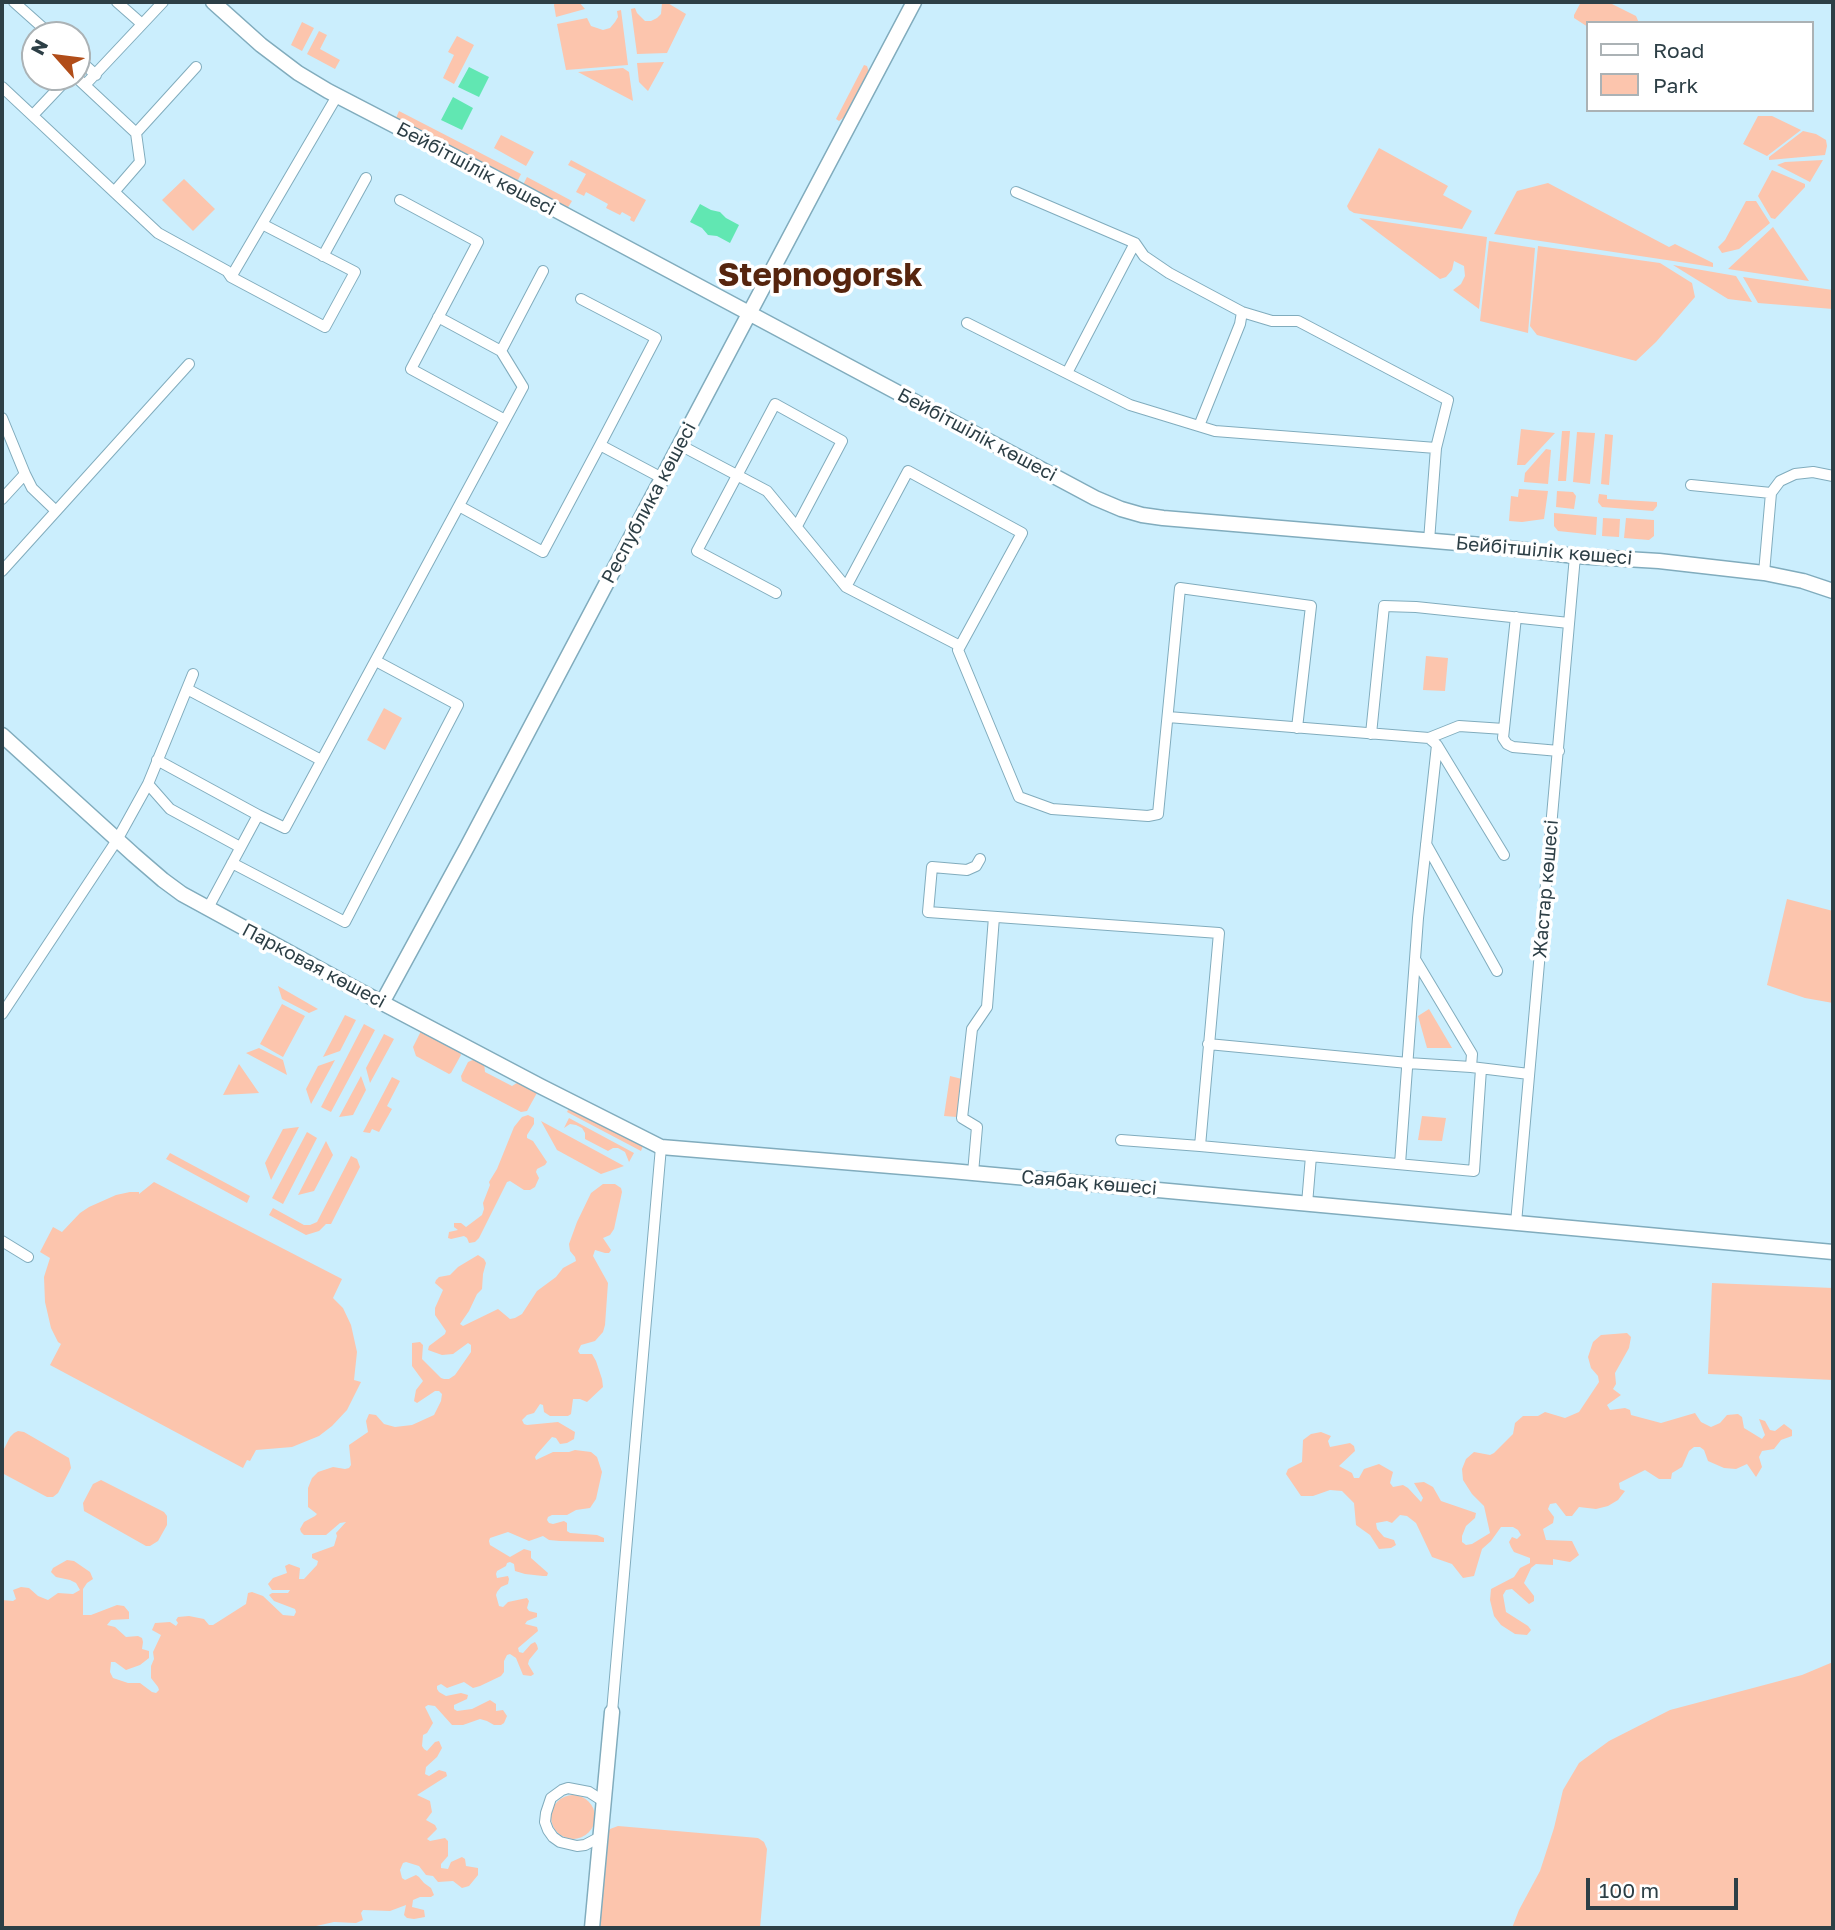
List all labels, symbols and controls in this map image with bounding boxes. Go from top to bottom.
north arrow [21,21,91,91]
legend [1587,21,1814,112]
text: N [25,35,52,59]
text: Road [1653,37,1704,63]
text: Park [1653,72,1698,98]
street label: Бейбітшілік көшесі [392,117,560,221]
district label: Stepnogorsk [717,256,923,296]
street label: Бейбітшілік көшесі [893,383,1061,487]
street label: Республика көшесі [597,418,701,588]
street label: Бейбітшілік көшесі [1455,532,1633,570]
street label: Жастар көшесі [1529,819,1563,959]
street label: Парковая көшесі [238,919,390,1013]
street label: Саябақ көшесі [1020,1166,1158,1200]
scale bar [1590,1864,1742,1908]
text: 100 m [1599,1877,1659,1903]

